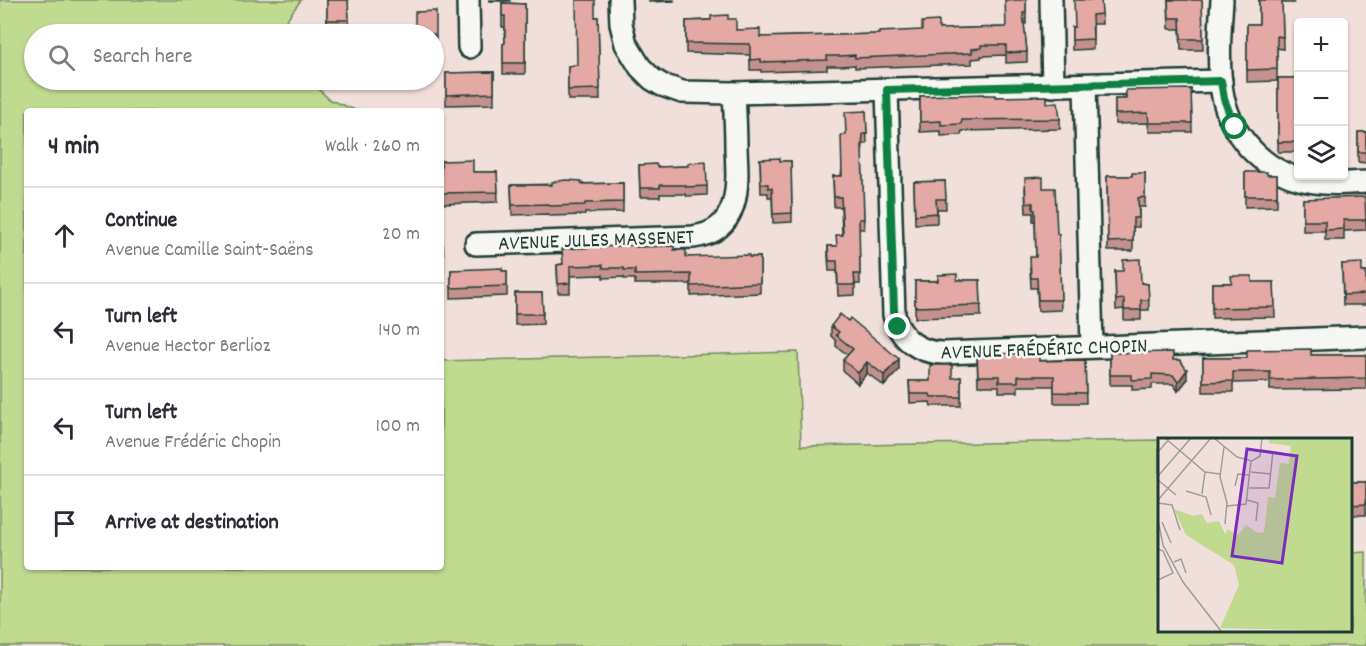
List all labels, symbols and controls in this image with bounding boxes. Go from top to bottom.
map controls [1294,18,1348,180]
button: + [1294,18,1348,72]
search box [24,24,444,90]
icon: search [45,41,78,74]
text: Search here [93,42,192,73]
button: − [1294,72,1348,126]
route start [1221,113,1247,139]
button: layers [1294,126,1348,180]
text: 4 min [48,129,99,166]
text: Walk · 260 m [325,133,420,161]
text: Continue [105,206,177,237]
icon: ahead [48,219,81,252]
text: 20 m [382,221,420,249]
street label: AVENUE JULES MASSENET [498,224,695,260]
text: Avenue Camille Saint-Saëns [105,237,314,265]
text: Turn left [105,302,177,333]
route end [884,313,910,339]
icon: left [48,315,81,348]
text: 140 m [378,317,420,345]
street label: AVENUE FRÉDÉRIC CHOPIN [940,332,1148,370]
text: Avenue Hector Berlioz [105,333,270,361]
text: Turn left [105,398,177,429]
icon: left [48,411,81,444]
text: 100 m [376,413,420,441]
text: Avenue Frédéric Chopin [105,429,281,457]
inset map [1158,438,1351,631]
icon: arrive [48,507,81,540]
text: Arrive at destination [105,508,279,539]

